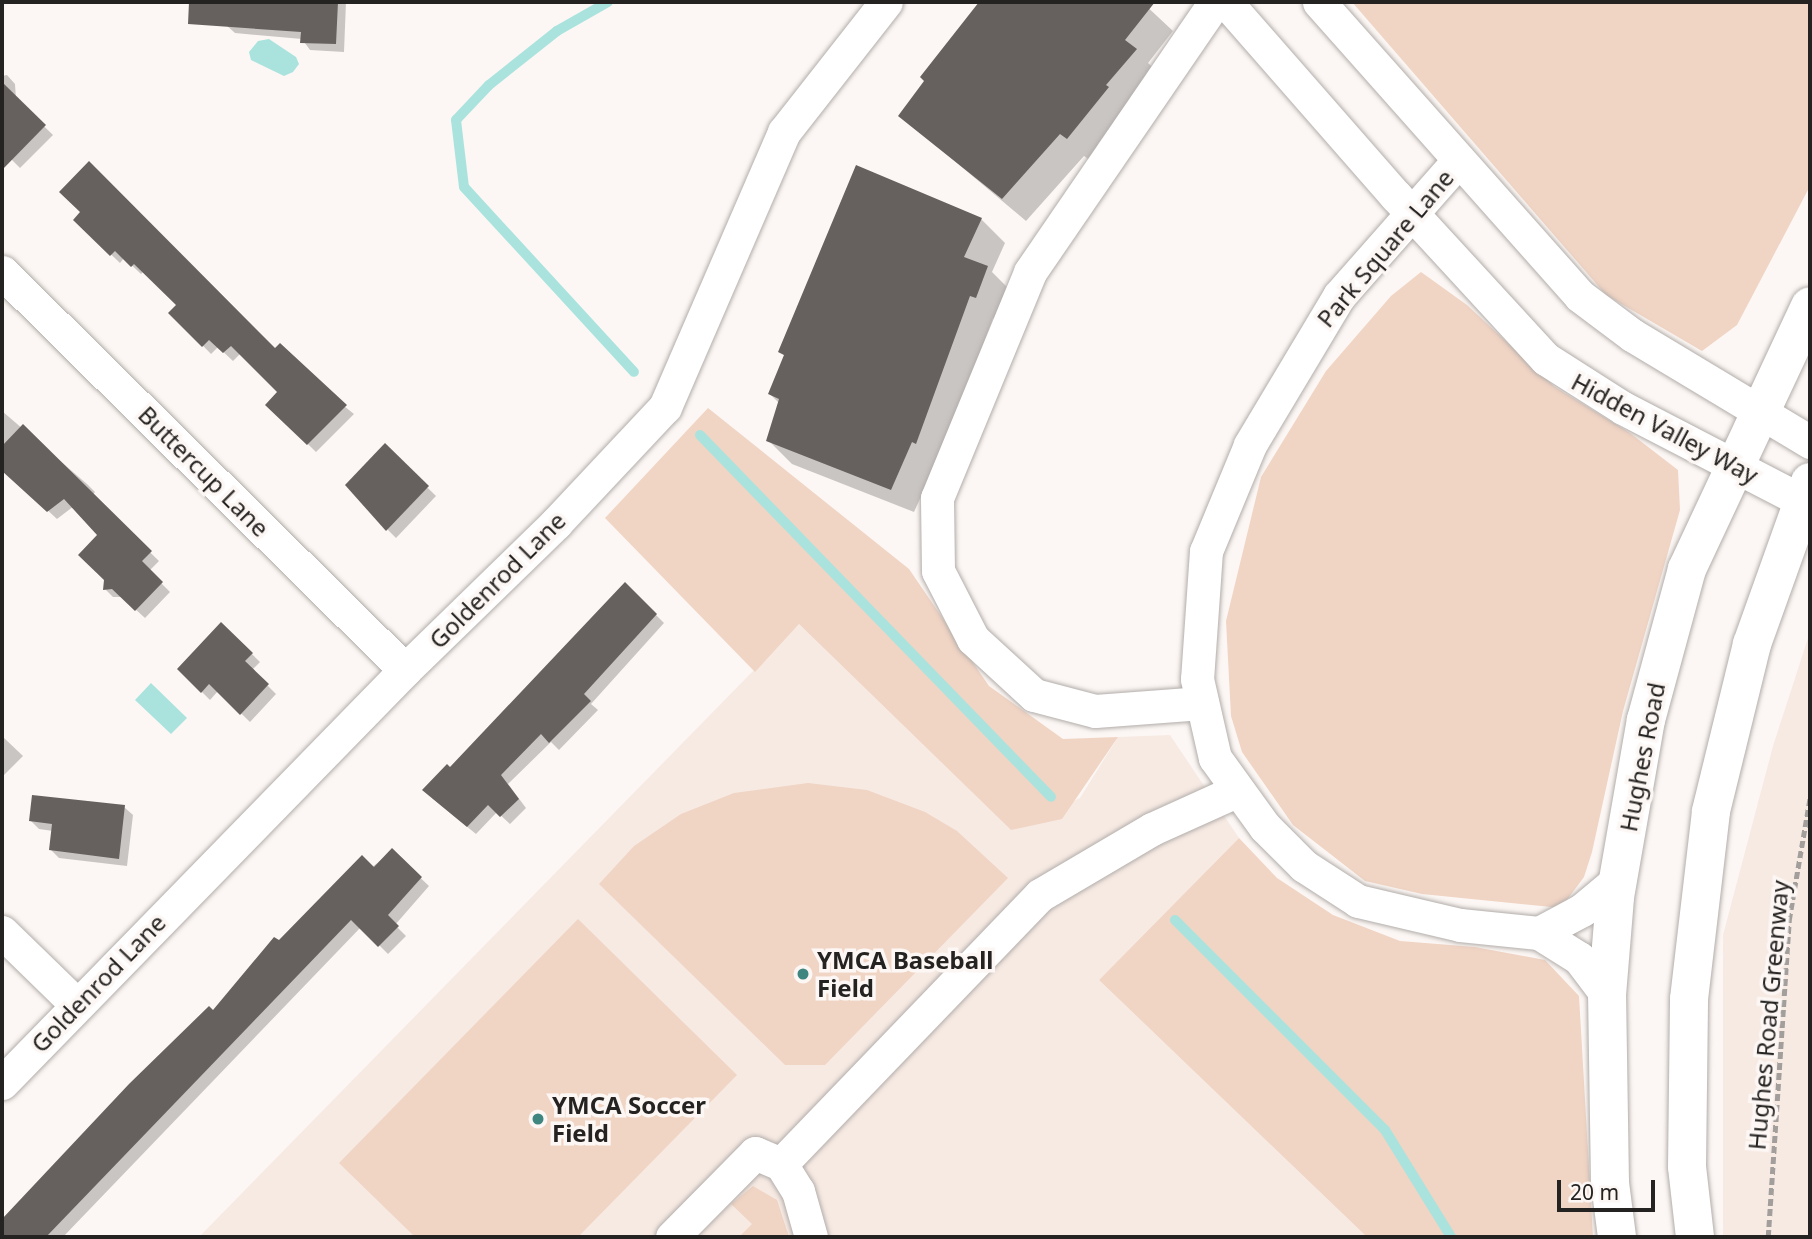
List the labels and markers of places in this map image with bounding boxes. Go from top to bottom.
place label: YMCA Baseball Field [817,946,993,1002]
marker: YMCA Baseball Field [795,966,811,982]
place label: YMCA Soccer Field [552,1091,706,1147]
marker: YMCA Soccer Field [530,1111,546,1127]

